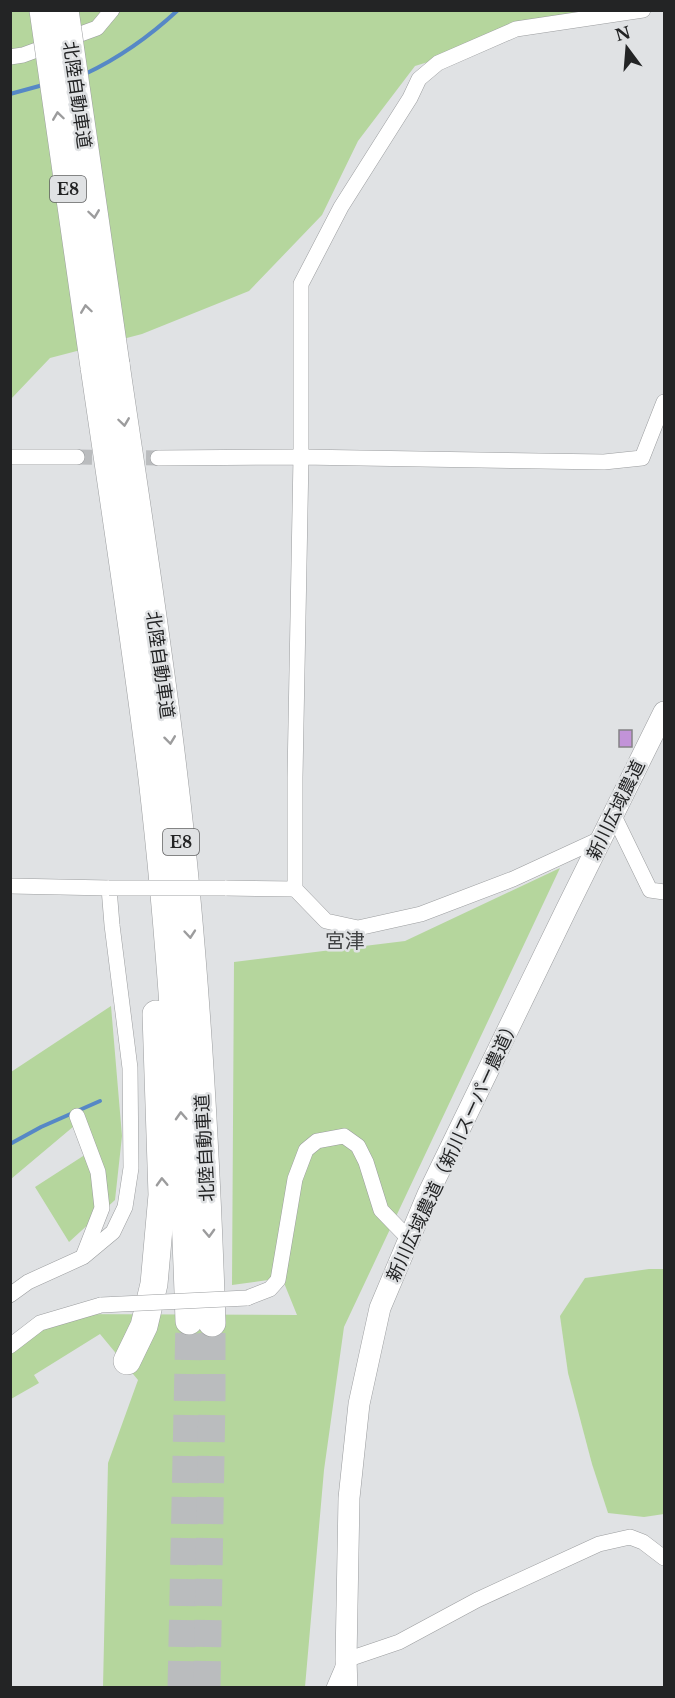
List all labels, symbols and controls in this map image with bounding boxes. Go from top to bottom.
north arrow [597,18,657,78]
text: N [613,22,633,45]
street label: 北陸自動車道 [59,40,95,150]
one-way arrow [52,111,64,120]
road number: E8 [50,176,86,202]
one-way arrow [88,209,100,219]
one-way arrow [80,304,92,313]
one-way arrow [118,417,130,427]
street label: 北陸自動車道 [142,610,178,720]
one-way arrow [163,735,175,744]
street label: 新川広域農道 [582,757,650,863]
road number: E8 [163,829,199,855]
one-way arrow [183,929,196,938]
district label: 宮津 [325,929,365,953]
street label: 新川広域農道（新川スーパー農道） [382,1015,524,1285]
street label: 北陸自動車道 [191,1093,219,1203]
one-way arrow [174,1111,187,1120]
one-way arrow [156,1178,168,1187]
one-way arrow [203,1229,215,1238]

